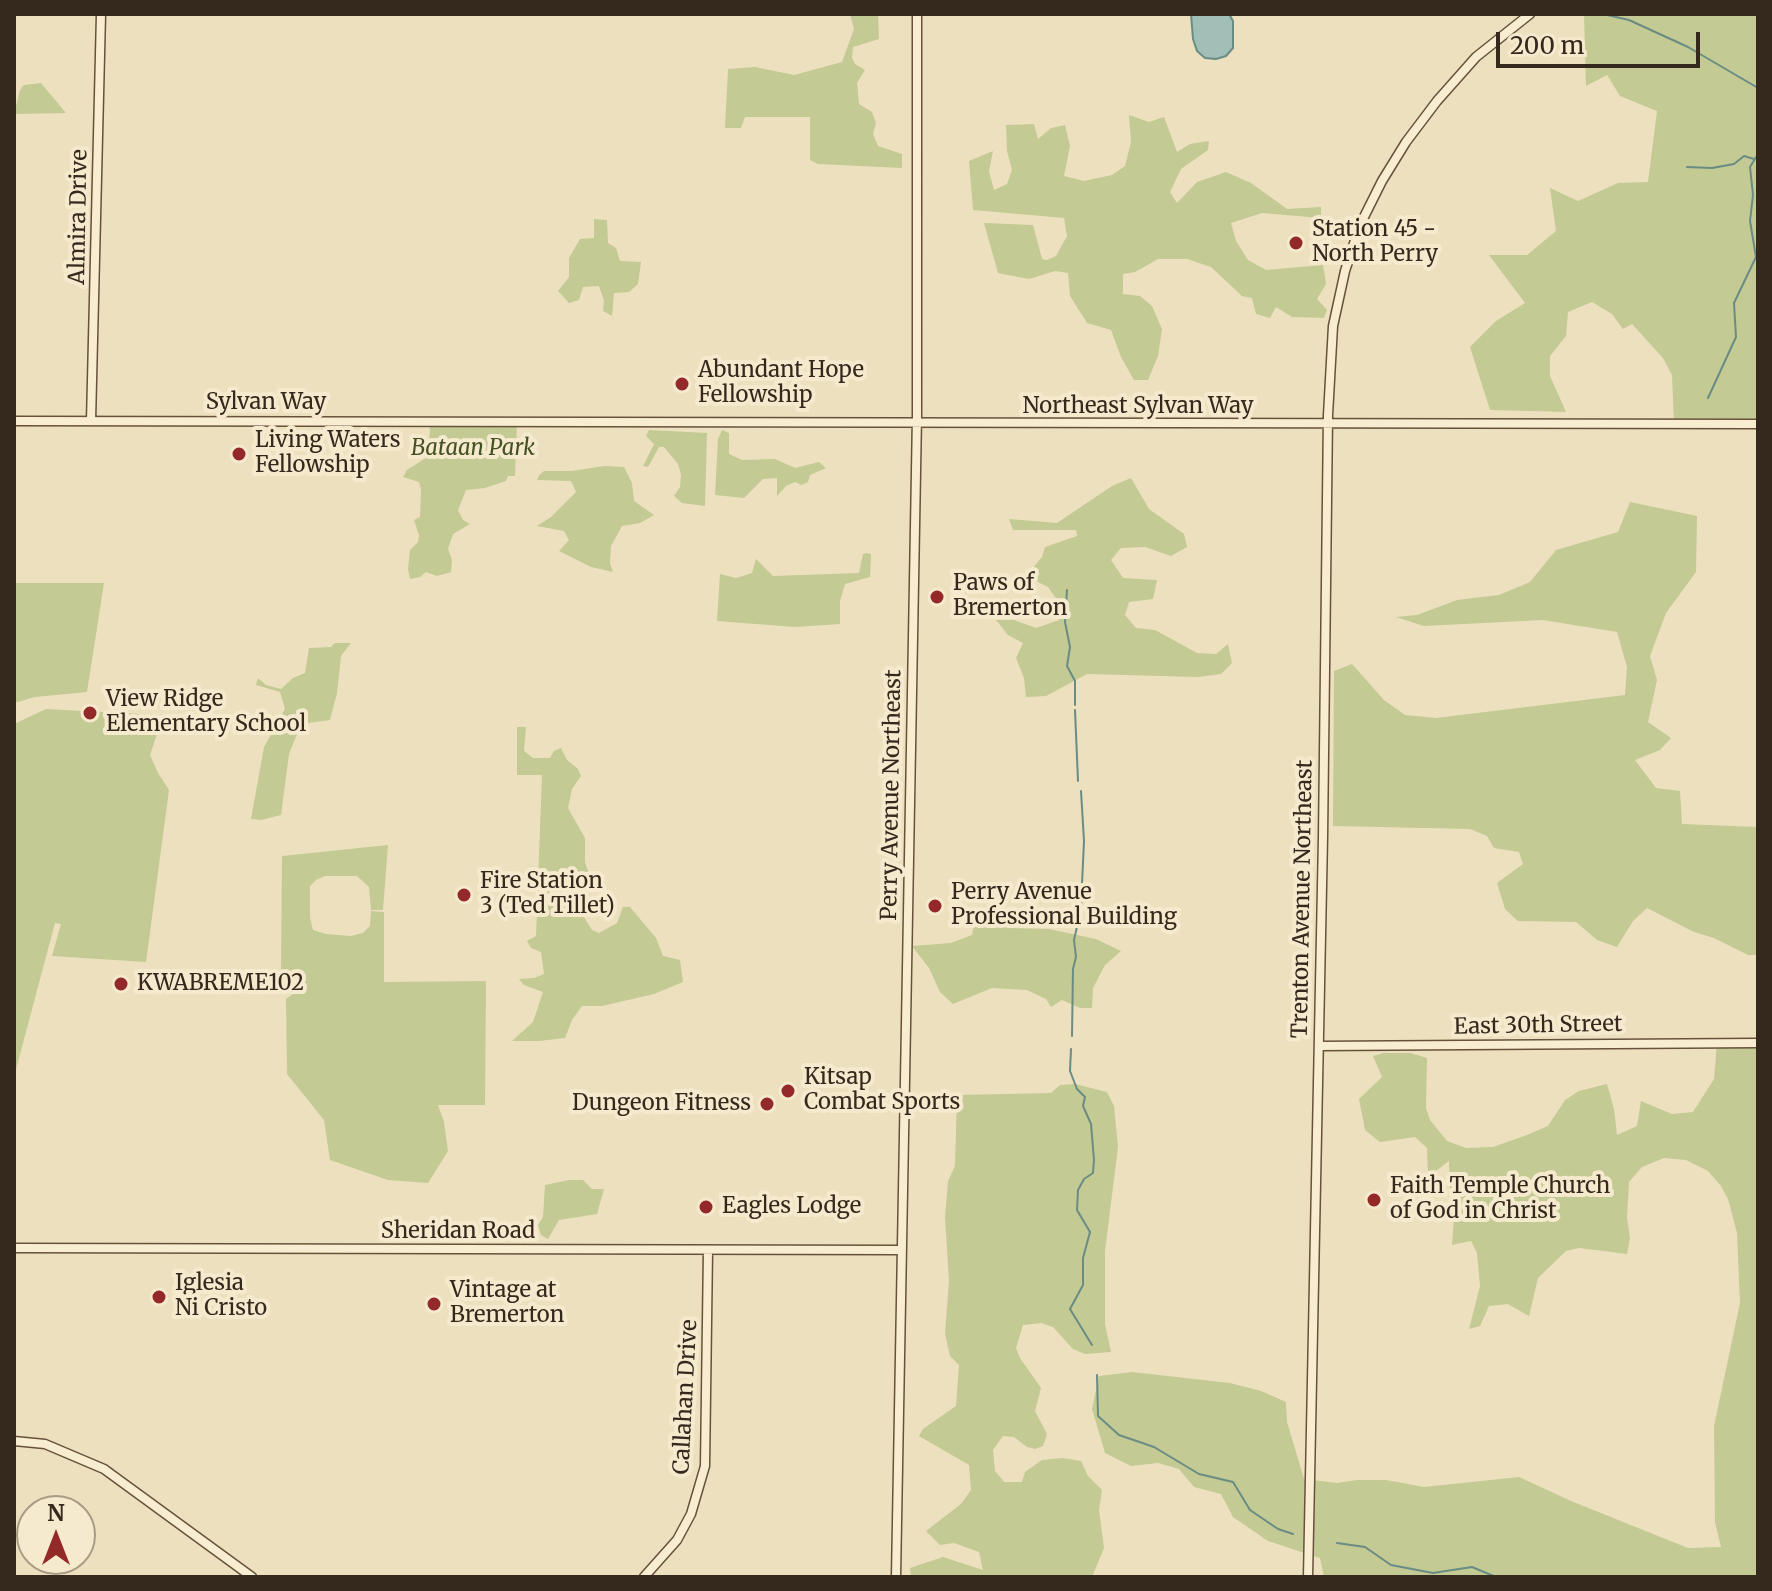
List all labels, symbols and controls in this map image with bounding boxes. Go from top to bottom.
scale bar [1500,16,1704,66]
text: 200 m [1510,30,1584,61]
street label: Almira Drive [65,149,93,285]
place label: Station 45 - North Perry [1312,217,1438,268]
marker: Station 45 - North Perry [1287,234,1305,252]
place label: Abundant Hope Fellowship [698,358,864,410]
marker: Abundant Hope Fellowship [673,375,691,393]
street label: Sylvan Way [206,390,326,416]
street label: Northeast Sylvan Way [1023,394,1253,420]
place label: Living Waters Fellowship [255,428,400,480]
park label: Bataan Park [411,436,535,462]
marker: Living Waters Fellowship [230,445,248,463]
place label: Paws of Bremerton [953,571,1067,622]
marker: Paws of Bremerton [928,588,946,606]
street label: Perry Avenue Northeast [877,669,907,921]
place label: View Ridge Elementary School [106,687,306,738]
marker: View Ridge Elementary School [81,704,99,722]
street label: Trenton Avenue Northeast [1287,759,1319,1039]
place label: Fire Station 3 (Ted Tillet) [480,869,615,920]
place label: Perry Avenue Professional Building [951,880,1177,932]
marker: Fire Station 3 (Ted Tillet) [455,886,473,904]
marker: Perry Avenue Professional Building [926,897,944,915]
place label: KWABREME102 [137,971,304,997]
marker: KWABREME102 [112,975,130,993]
street label: East 30th Street [1453,1011,1623,1041]
place label: Kitsap Combat Sports [804,1065,960,1116]
marker: Kitsap Combat Sports [779,1082,797,1100]
place label: Dungeon Fitness [572,1091,751,1117]
marker: Dungeon Fitness [758,1095,776,1113]
place label: Faith Temple Church of God in Christ [1390,1174,1610,1226]
marker: Faith Temple Church of God in Christ [1365,1191,1383,1209]
place label: Eagles Lodge [722,1194,861,1220]
marker: Eagles Lodge [697,1198,715,1216]
street label: Sheridan Road [381,1219,535,1245]
place label: Iglesia Ni Cristo [175,1271,267,1322]
place label: Vintage at Bremerton [450,1278,564,1330]
marker: Iglesia Ni Cristo [150,1288,168,1306]
marker: Vintage at Bremerton [425,1295,443,1313]
street label: Callahan Drive [669,1319,703,1475]
north arrow [16,1495,96,1575]
text: N [47,1499,65,1527]

